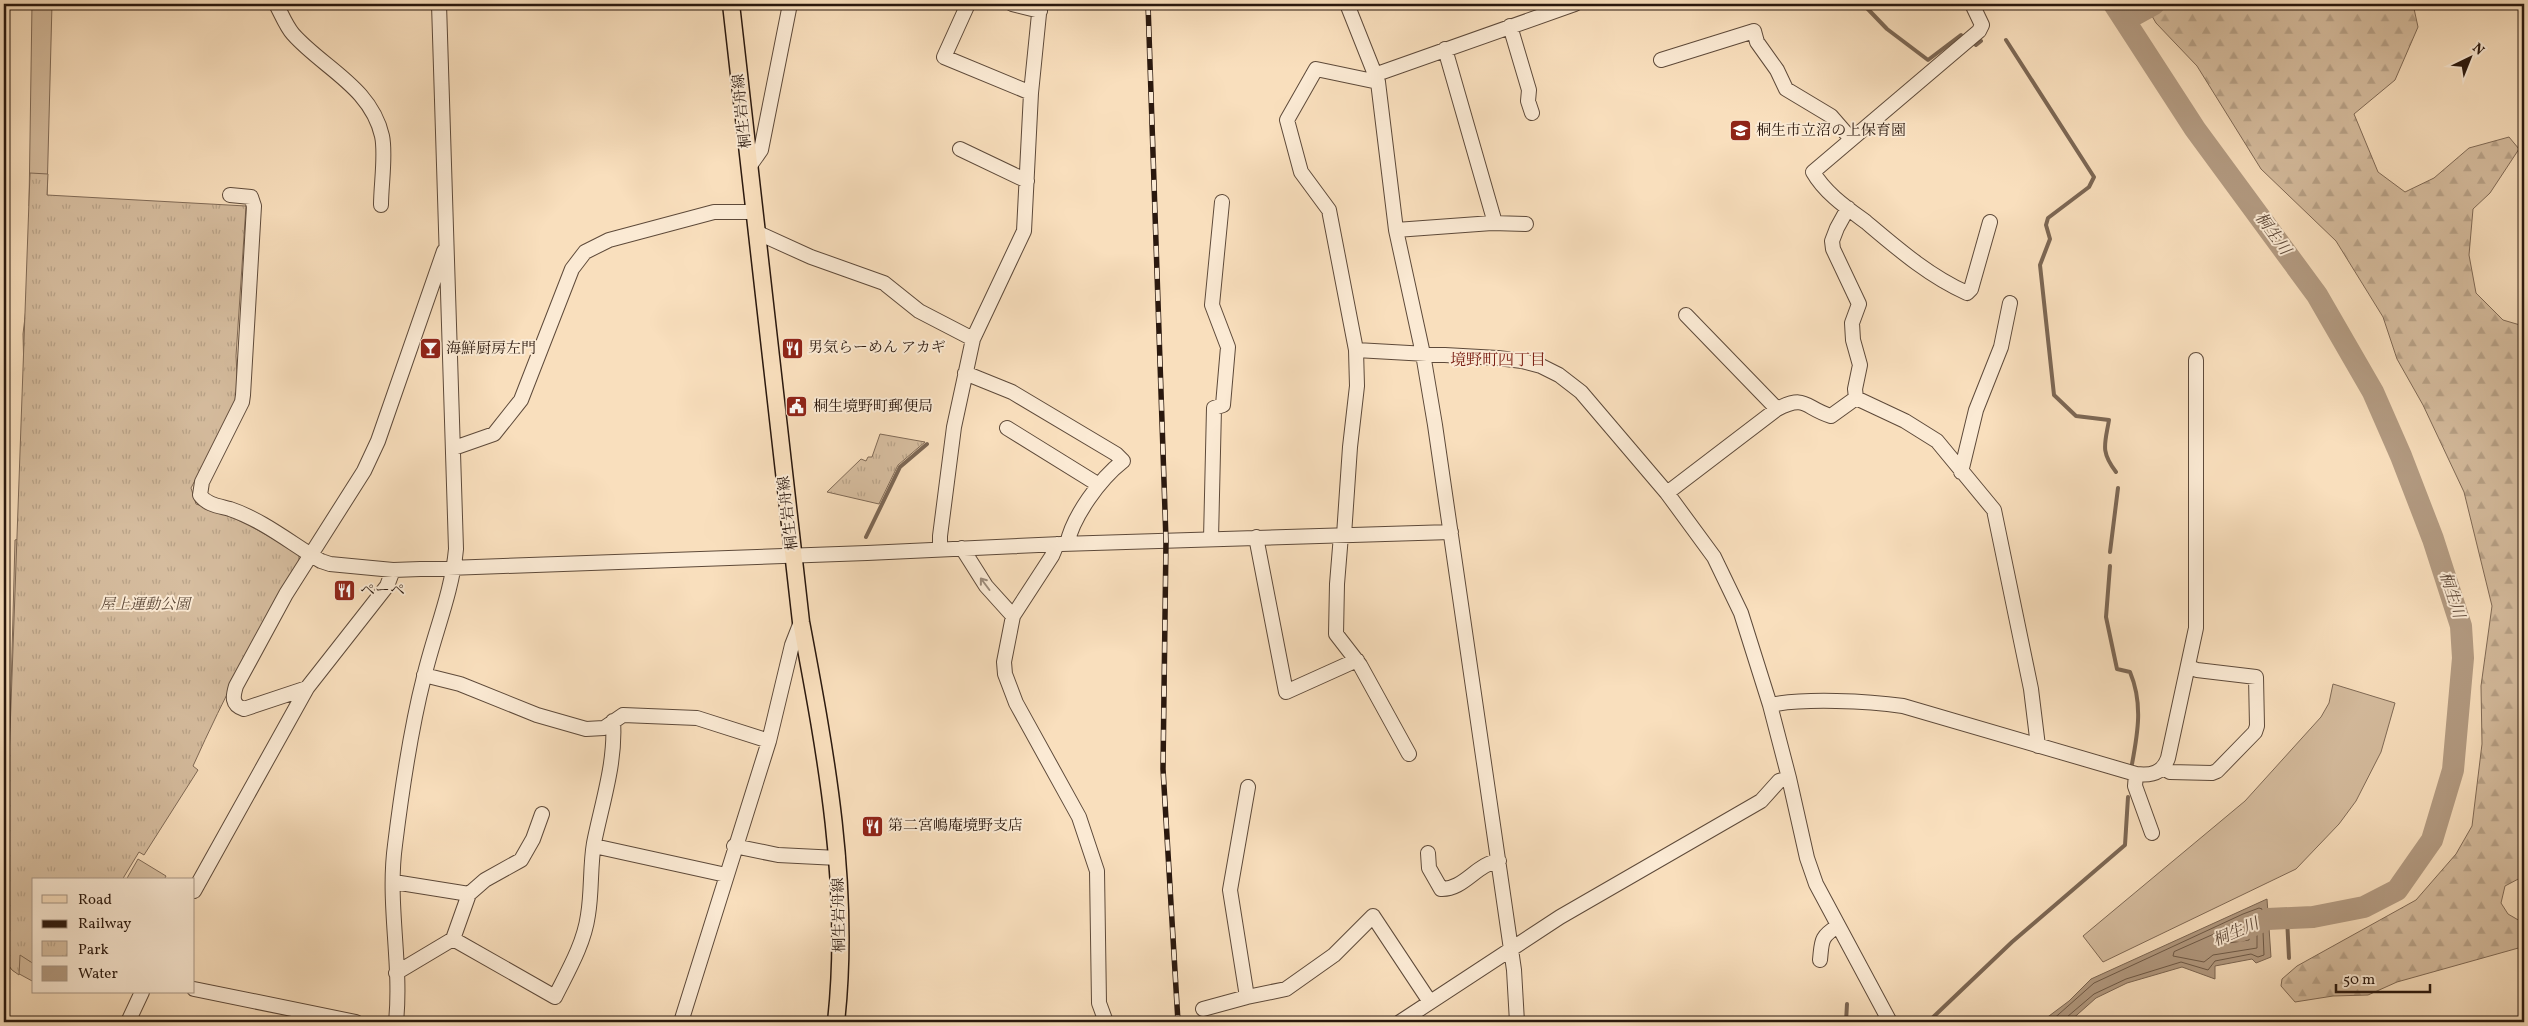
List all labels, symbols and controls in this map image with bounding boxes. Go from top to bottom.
north arrow [2446,32,2496,82]
text: N [2468,39,2488,60]
street label: 桐生岩舟線 [729,73,757,149]
school or university icon: 桐生市立沼の上保育園 [1728,119,1752,143]
place label: 桐生市立沼の上保育園 [1756,121,1906,142]
water label: 桐生川 [2249,208,2296,261]
restaurant icon: 男気らーめん アカギ [780,336,804,360]
bar icon: 海鮮厨房左門 [418,337,442,361]
place label: 男気らーめん アカギ [808,338,946,359]
place label: 海鮮厨房左門 [446,339,536,360]
district label: 境野町四丁目 [1450,350,1546,372]
public building icon: 桐生境野町郵便局 [785,395,809,419]
place label: 桐生境野町郵便局 [813,397,933,418]
street label: 桐生岩舟線 [774,474,804,552]
water label: 桐生川 [2433,569,2469,623]
one-way arrow [980,578,991,591]
restaurant icon: ペーペ [332,579,356,603]
place label: ペーペ [360,581,405,602]
park label: 屋上運動公園 [100,595,193,616]
restaurant icon: 第二宮嶋庵境野支店 [860,814,884,838]
place label: 第二宮嶋庵境野支店 [888,816,1023,837]
street label: 桐生岩舟線 [829,877,851,953]
legend [32,878,195,994]
text: Road [78,890,112,911]
water label: 桐生川 [2210,913,2264,953]
text: Railway [78,914,131,935]
text: Park [78,940,109,961]
scale bar [2336,961,2429,993]
text: Water [78,964,118,985]
text: 50 m [2343,970,2375,991]

